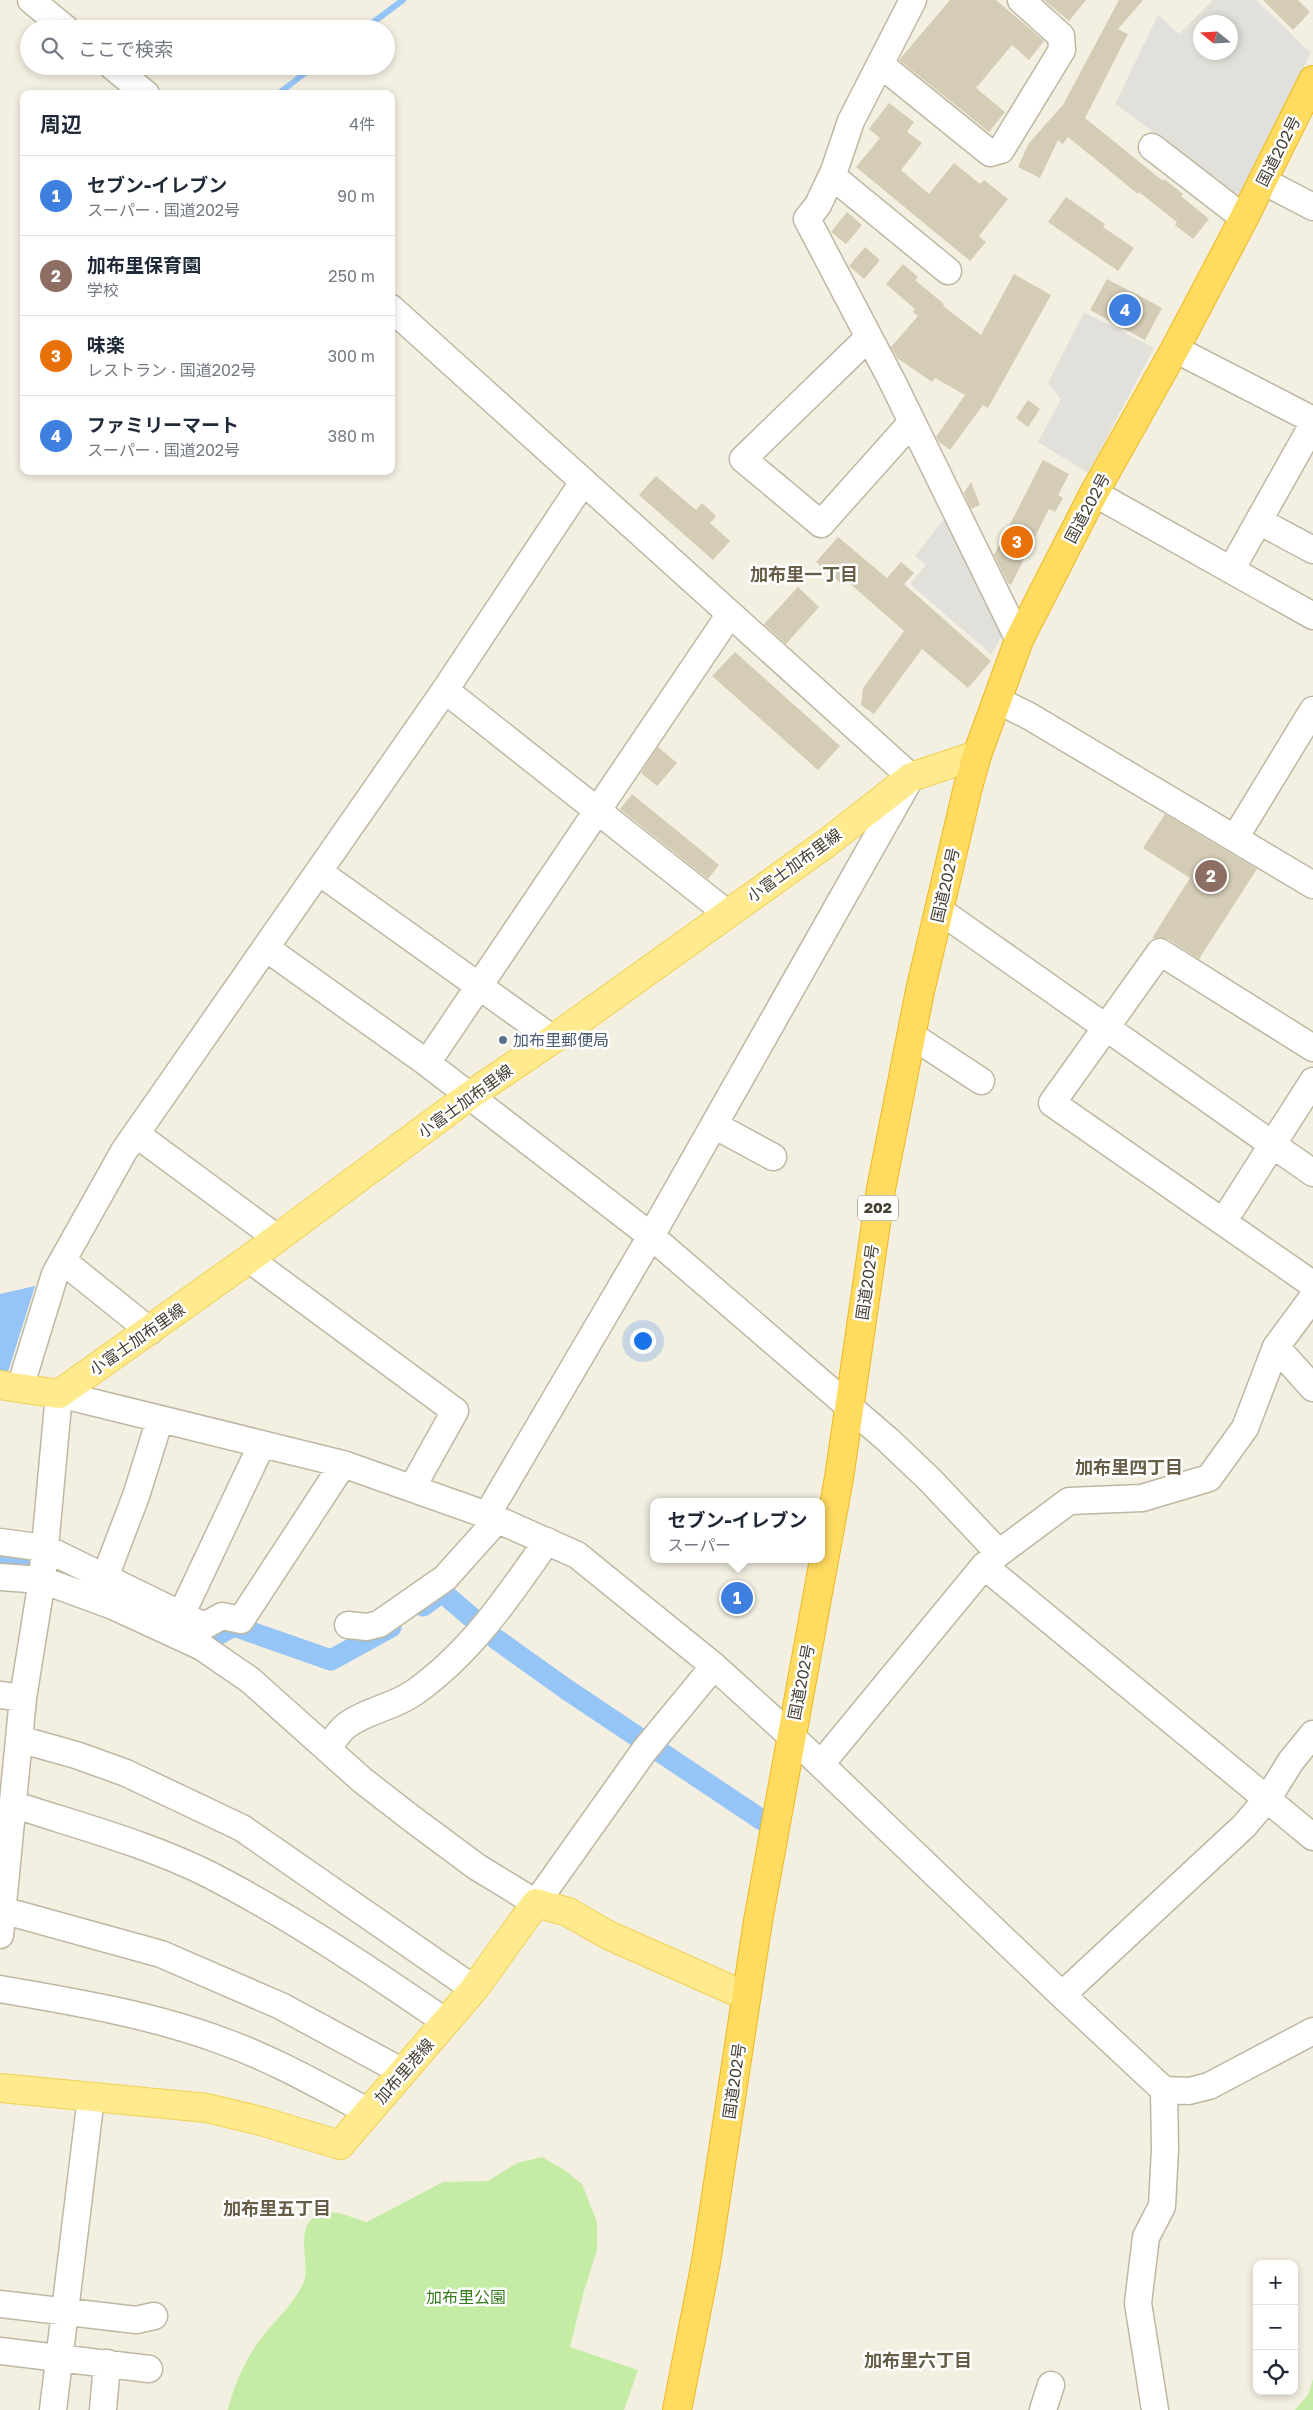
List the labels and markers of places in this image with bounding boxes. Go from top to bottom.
pin: 4 [1109,291,1141,329]
pin: 3 [1001,523,1033,561]
pin: 2 [1195,857,1227,895]
place label: 加布里郵便局 [513,1030,609,1050]
marker: 加布里郵便局 [497,1034,509,1046]
pin: 1 [721,1579,753,1617]

